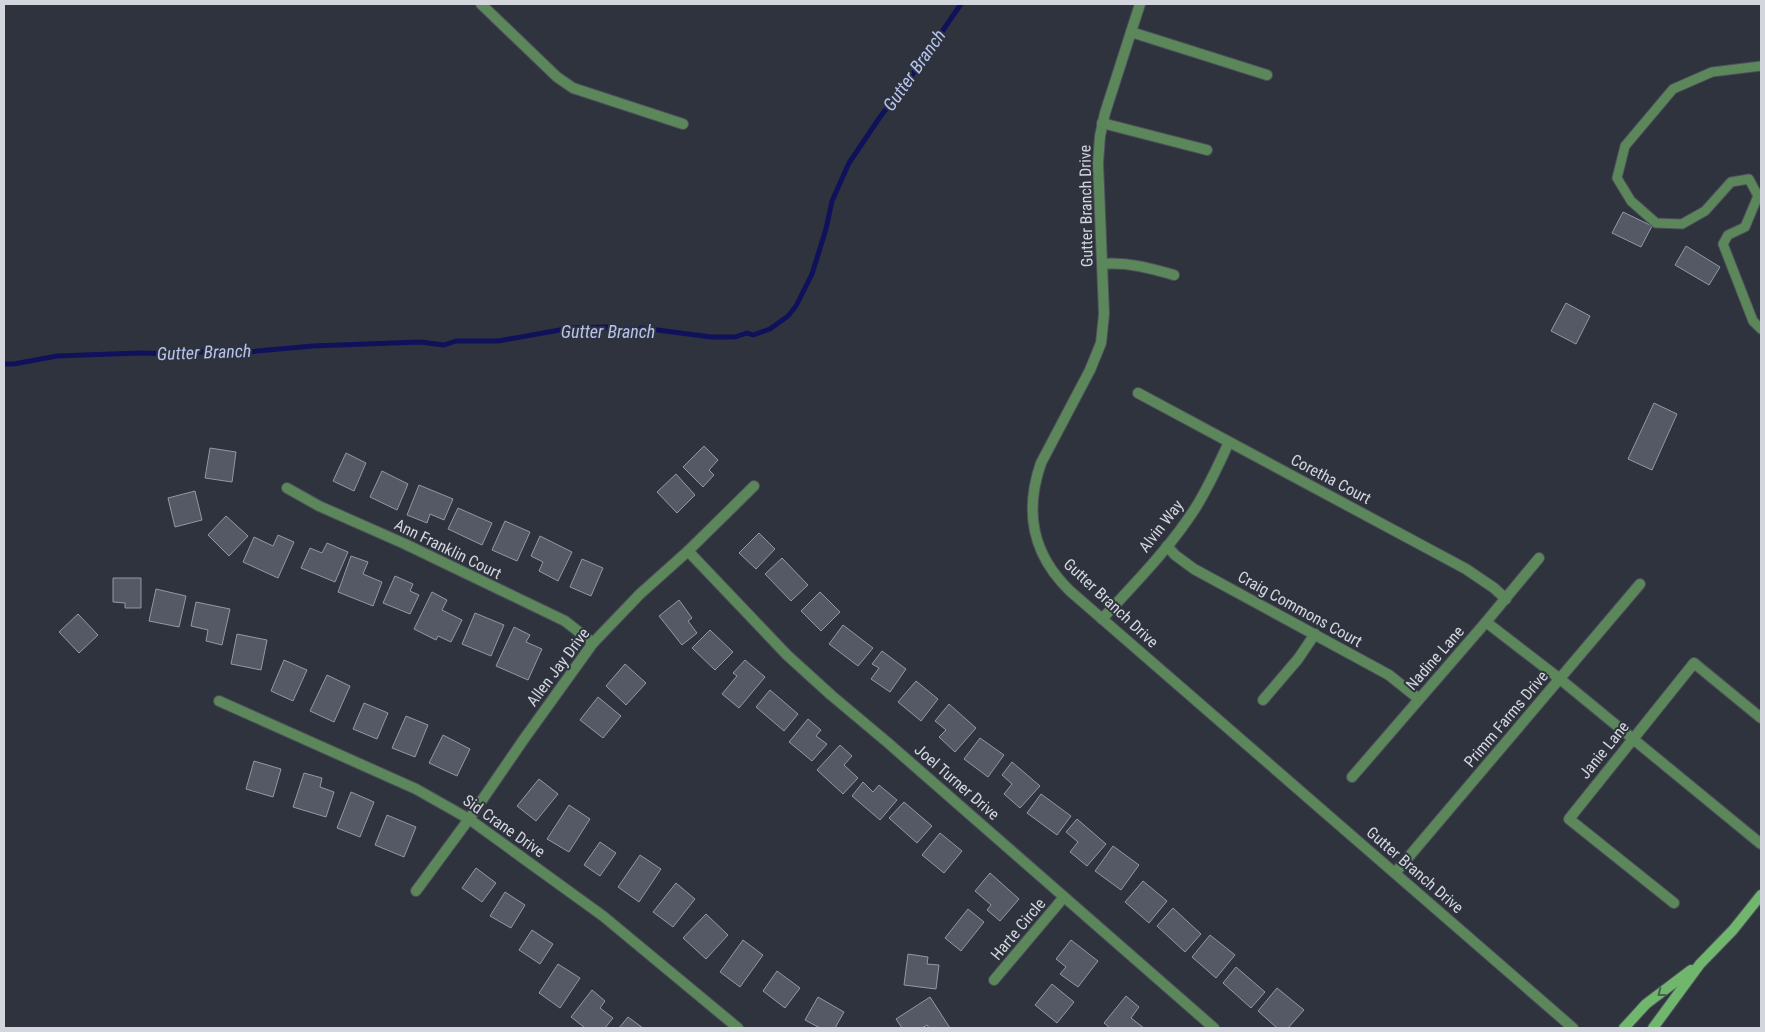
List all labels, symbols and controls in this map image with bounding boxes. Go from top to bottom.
water label: Gutter Branch [878,25,950,115]
street label: Gutter Branch Drive [1075,145,1097,267]
water label: Gutter Branch [561,321,655,342]
water label: Gutter Branch [156,340,252,364]
street label: Coretha Court [1288,450,1375,508]
street label: Alvin Way [1135,496,1187,556]
street label: Ann Franklin Court [391,515,505,583]
street label: Gutter Branch Drive [1060,554,1162,652]
street label: Craig Commons Court [1234,567,1366,651]
street label: Nadine Lane [1402,622,1468,694]
street label: Allen Jay Drive [522,624,594,710]
street label: Primm Farms Drive [1460,667,1552,771]
street label: Janie Lane [1575,717,1633,783]
street label: Joel Turner Drive [911,740,1003,824]
street label: Sid Crane Drive [459,791,549,861]
street label: Gutter Branch Drive [1363,823,1467,917]
street label: Harte Circle [987,894,1049,964]
one-way arrow [1658,987,1667,995]

